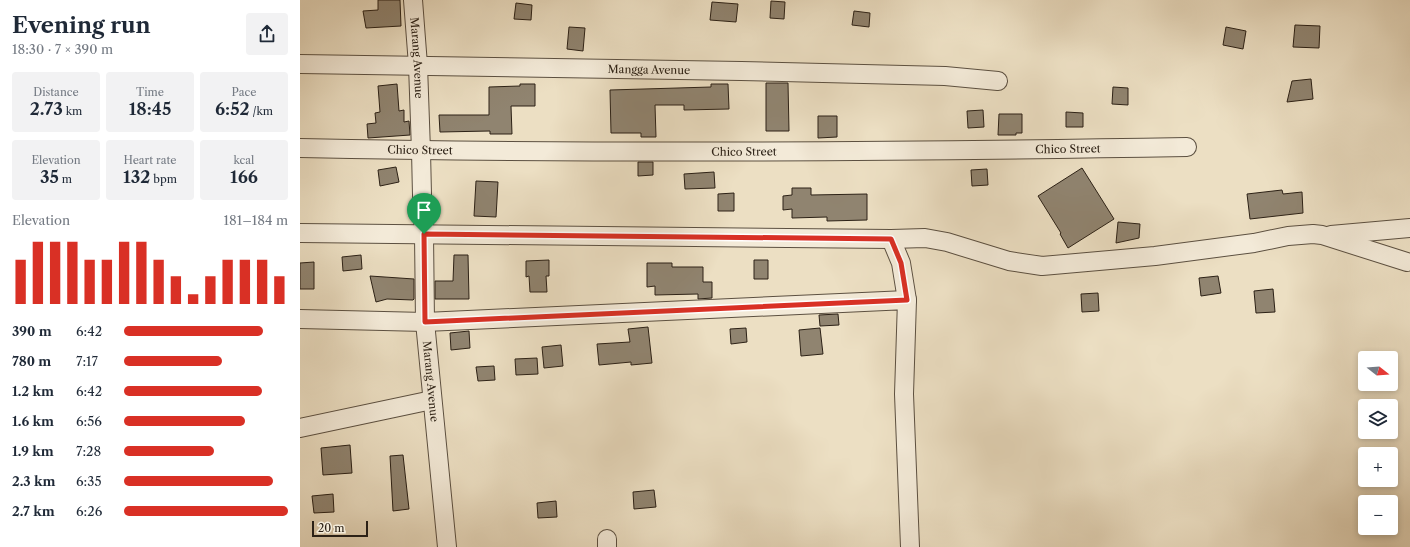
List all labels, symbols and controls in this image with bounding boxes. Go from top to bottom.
text: Evening run [12,12,151,39]
button: share [246,13,288,55]
street label: Marang Avenue [407,17,426,99]
text: 18:30 · 7 × 390 m [12,41,113,57]
street label: Mangga Avenue [608,62,690,77]
text: Distance [33,85,79,99]
text: Time [136,85,164,99]
text: Pace [232,85,256,99]
text: 2.73 [30,99,63,119]
text: 18:45 [129,99,171,119]
text: 6:52 [215,99,250,119]
text: km [63,104,82,118]
text: /km [250,104,273,118]
street label: Chico Street [1035,141,1101,156]
street label: Chico Street [387,143,453,157]
street label: Chico Street [711,145,777,159]
text: Elevation [31,153,81,167]
text: Heart rate [123,153,177,167]
text: kcal [234,153,254,167]
text: 35 [40,167,59,187]
text: 132 [123,167,150,187]
text: 166 [230,167,258,187]
text: m [59,172,72,186]
text: bpm [150,172,177,186]
pin [407,193,441,234]
icon: arrive [413,199,435,221]
text: Elevation [12,212,70,228]
text: 181–184 m [224,212,288,228]
text: 390 m [12,323,52,339]
text: 6:42 [76,323,102,339]
street label: Marang Avenue [420,340,442,423]
north arrow [1358,351,1398,391]
map controls [1358,351,1398,535]
text: 780 m [12,353,51,369]
text: 7:17 [76,353,98,369]
text: 1.2 km [12,383,54,399]
text: 6:42 [76,383,102,399]
button: layers [1358,399,1398,439]
text: 1.6 km [12,413,54,429]
text: 6:56 [76,413,102,429]
text: 1.9 km [12,443,54,459]
text: 7:28 [76,443,101,459]
button: + [1358,447,1398,487]
text: 2.3 km [12,473,55,489]
text: 6:35 [76,473,101,489]
button: − [1358,495,1398,535]
text: 2.7 km [12,503,55,519]
text: 6:26 [76,503,102,519]
scale bar [312,519,368,538]
text: 20 m [318,521,344,535]

